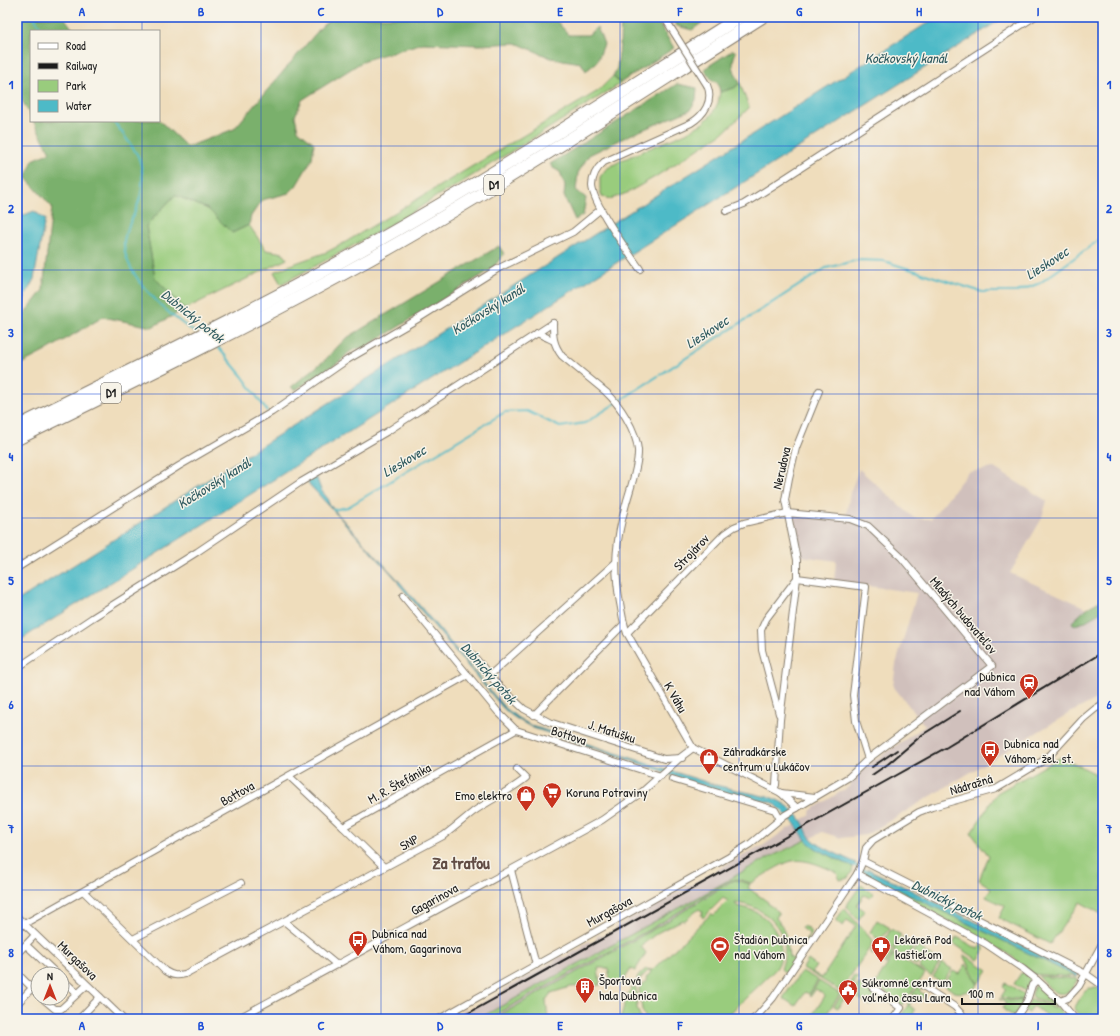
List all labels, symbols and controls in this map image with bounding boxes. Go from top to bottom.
text: A [79,2,86,20]
text: B [198,2,205,20]
text: C [317,2,325,20]
text: D [437,2,444,20]
text: E [557,2,563,20]
text: F [677,2,684,20]
text: G [796,2,803,20]
text: H [916,2,922,20]
text: I [1036,2,1040,20]
legend [30,30,160,122]
text: Road [66,37,86,54]
water label: Kočkovský kanál [865,48,949,68]
text: Railway [66,57,97,74]
text: 1 [9,75,14,93]
text: 1 [1107,75,1112,93]
text: Park [66,77,86,94]
text: Water [66,97,92,114]
road number: D1 [484,175,504,195]
text: 2 [8,199,15,217]
text: 2 [1106,199,1113,217]
water label: Lieskovec [1022,241,1073,283]
water label: Kočkovský kanál [448,278,529,339]
water label: Dubnický potok [157,284,230,348]
water label: Lieskovec [682,310,733,352]
text: 3 [8,323,14,341]
text: 3 [1106,323,1112,341]
road number: D1 [101,383,121,403]
water label: Lieskovec [379,439,430,481]
street label: Nerudova [767,445,795,491]
text: 4 [9,447,14,465]
text: 4 [1107,447,1112,465]
water label: Kočkovský kanál [174,452,255,513]
street label: Strojárov [669,529,713,574]
text: 5 [8,571,14,589]
text: 5 [1106,571,1112,589]
street label: Mladých budovateľov [926,572,1002,658]
water label: Dubnický potok [457,638,522,709]
place label: Dubnica nad Váhom [964,667,1015,700]
station icon: Dubnica nad Váhom [1018,672,1040,700]
street label: K Váhu [660,678,692,716]
text: 6 [8,695,14,713]
text: 6 [1106,695,1112,713]
street label: J. Matušku [586,715,638,747]
street label: Bottova [549,721,589,749]
place label: Dubnica nad Váhom, žel. st. [1004,734,1074,767]
bus stop icon: Dubnica nad Váhom, žel. st. [979,739,1001,767]
place label: Záhradkárske centrum u Lukáčov [723,742,811,775]
shop icon: Záhradkárske centrum u Lukáčov [698,747,720,775]
street label: M. R. Štefánika [364,758,434,808]
street label: Nádražná [947,769,995,799]
street label: Bottova [217,776,257,810]
supermarket icon: Koruna Potraviny [541,781,563,809]
place label: Koruna Potraviny [566,783,648,801]
shop icon: Emo elektro [515,784,537,812]
place label: Emo elektro [455,786,512,804]
text: 7 [7,819,15,837]
text: 7 [1105,819,1113,837]
street label: SNP [396,830,422,854]
district label: Za traťou [432,851,490,874]
water label: Dubnický potok [909,874,986,926]
street label: Gagarinova [407,879,461,919]
street label: Murgašova [583,891,635,931]
place label: Dubnica nad Váhom, Gagarinova [372,924,461,957]
bus stop icon: Dubnica nad Váhom, Gagarinova [347,929,369,957]
place label: Štadión Dubnica nad Váhom [734,930,807,963]
place label: Lekáreň Pod kaštieľom [895,930,951,963]
sports icon: Štadión Dubnica nad Váhom [709,935,731,963]
pharmacy icon: Lekáreň Pod kaštieľom [870,935,892,963]
street label: Murgašova [54,936,102,984]
text: 8 [8,943,14,961]
text: 8 [1106,943,1112,961]
north arrow [30,966,70,1006]
text: N [47,969,53,983]
place label: Športová hala Dubnica [599,971,657,1004]
place label: Súkromné centrum voľného času Laura [862,973,951,1006]
building icon: Športová hala Dubnica [574,976,596,1004]
public building icon: Súkromné centrum voľného času Laura [837,978,859,1006]
scale bar [962,980,1055,1006]
text: 100 m [968,985,994,1002]
text: A [79,1016,86,1034]
text: B [198,1016,205,1034]
text: C [317,1016,325,1034]
text: D [437,1016,444,1034]
text: E [557,1016,563,1034]
text: F [677,1016,684,1034]
text: G [796,1016,803,1034]
text: H [916,1016,922,1034]
text: I [1036,1016,1040,1034]

